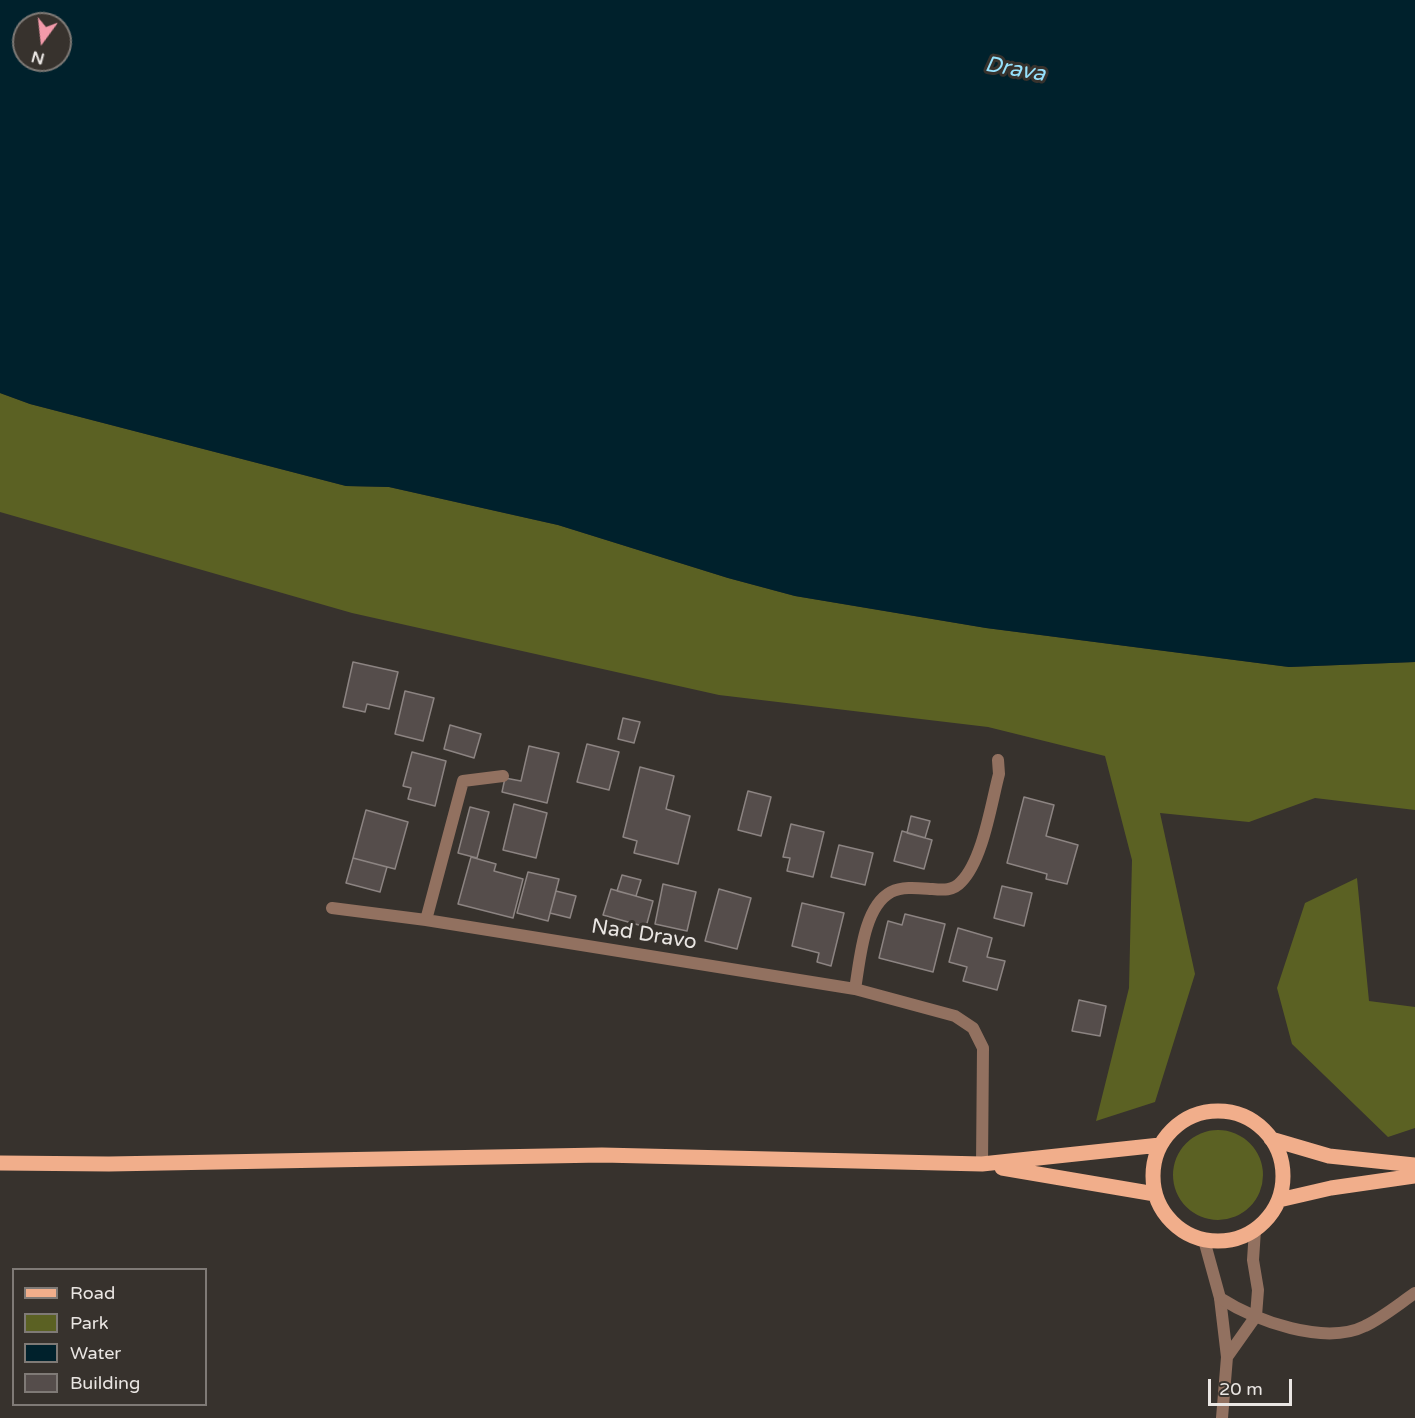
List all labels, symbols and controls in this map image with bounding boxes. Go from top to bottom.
north arrow [12,12,72,72]
text: N [29,46,47,69]
water label: Drava [983,52,1047,88]
street label: Nad Dravo [590,914,698,956]
legend [12,1268,207,1406]
text: Road [70,1282,115,1304]
text: Park [70,1312,108,1334]
text: Water [70,1342,121,1364]
scale bar [1211,1367,1295,1405]
text: Building [70,1372,140,1394]
text: 20 m [1219,1378,1263,1400]

